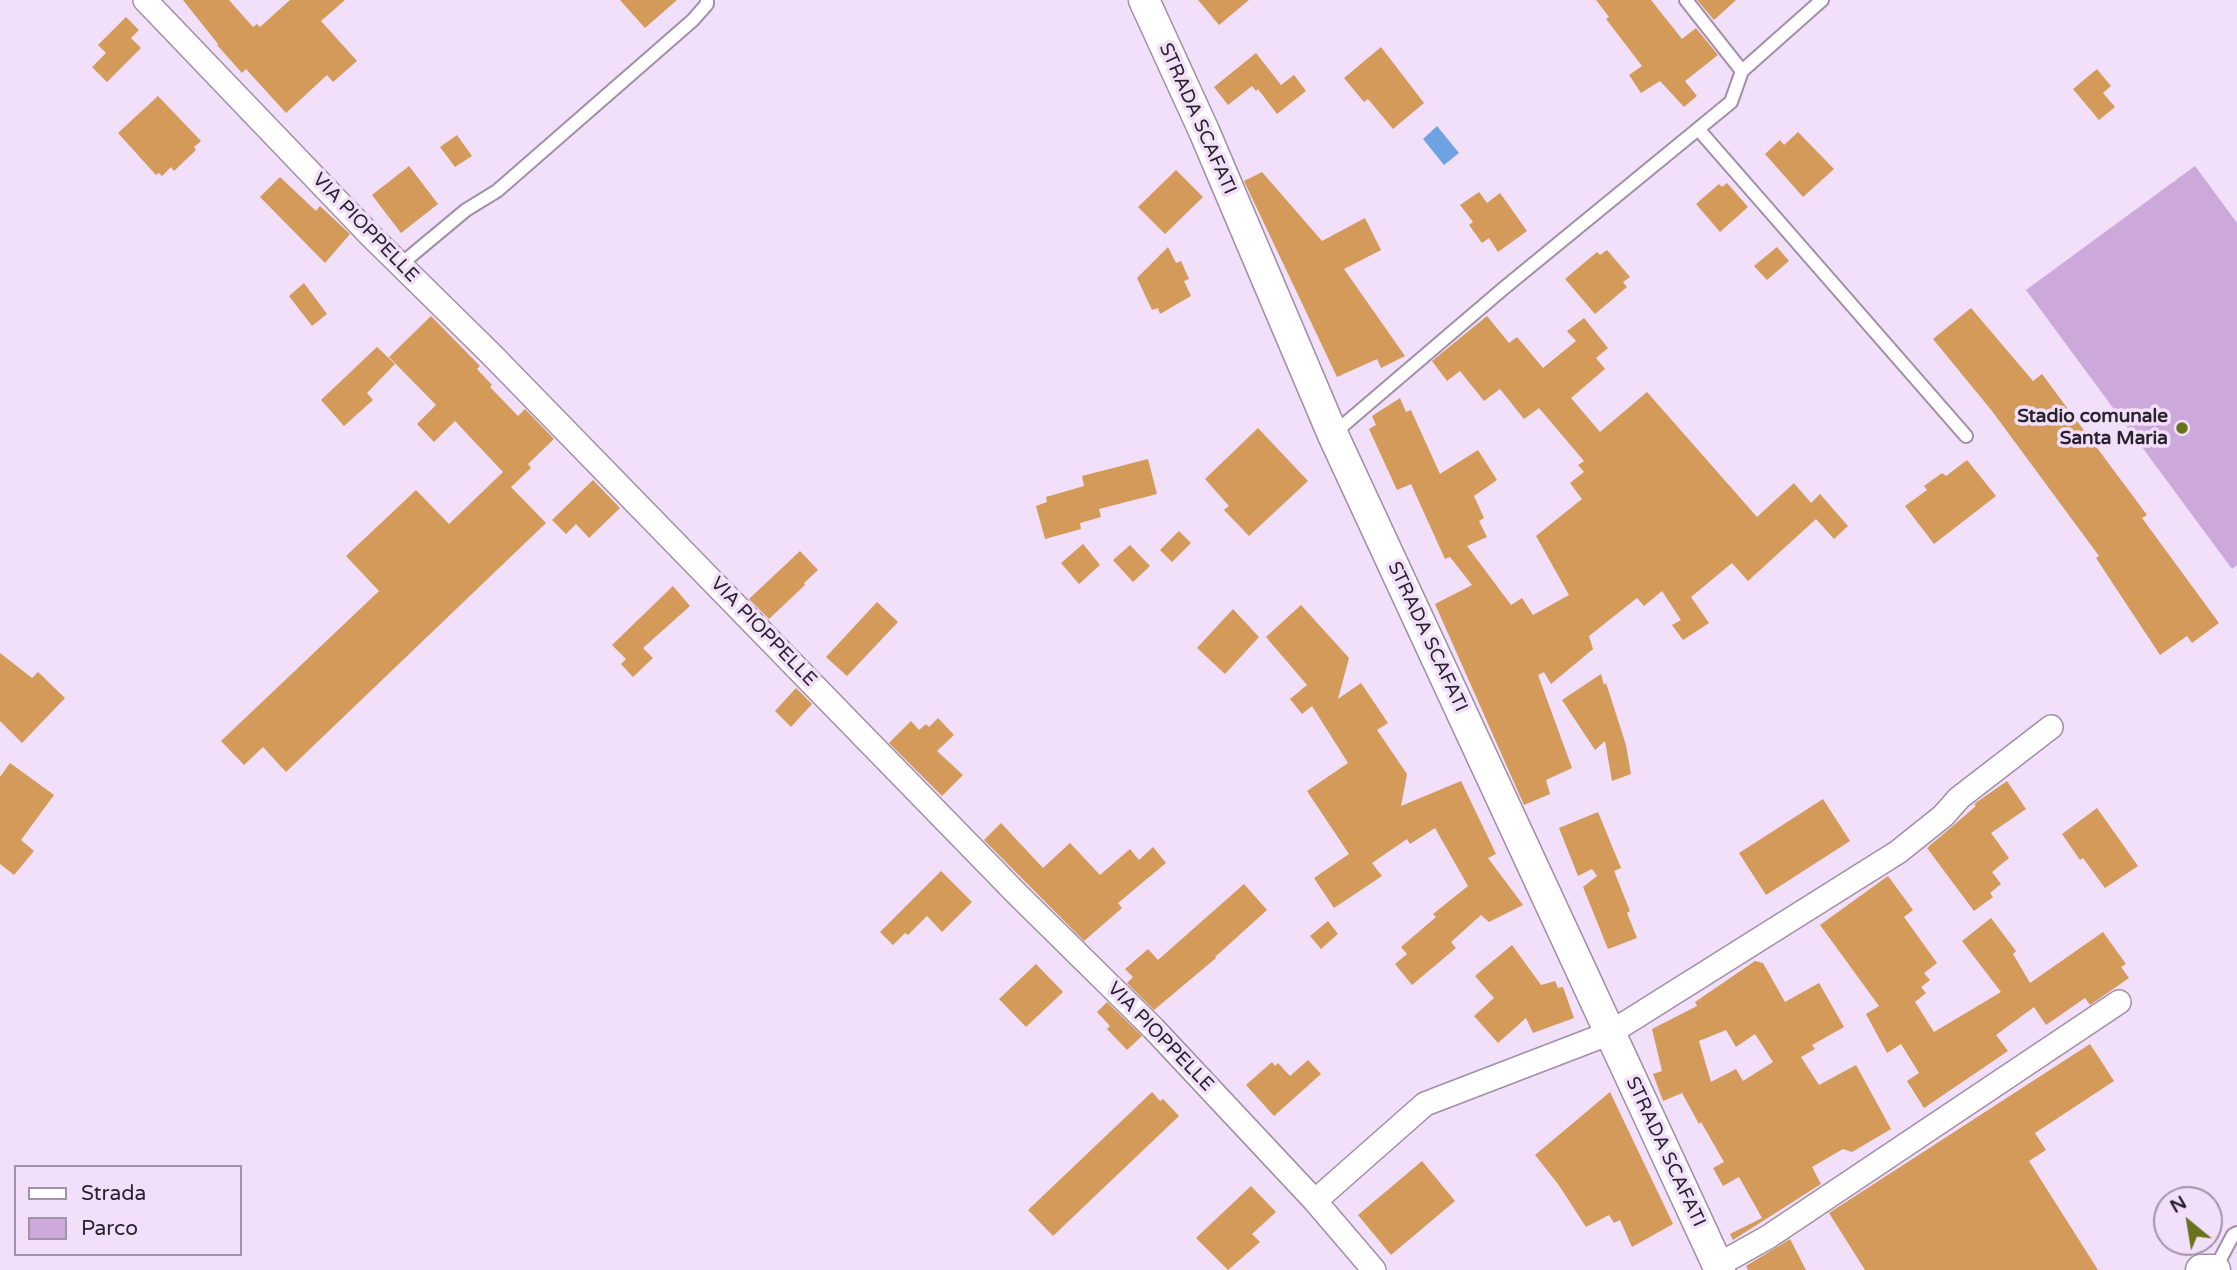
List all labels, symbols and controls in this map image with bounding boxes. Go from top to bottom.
street label: STRADA SCAFATI [1153,40,1241,198]
street label: VIA PIOPPELLE [307,169,423,287]
place label: Stadio comunale Santa Maria [2017,406,2168,450]
marker: Stadio comunale Santa Maria [2174,420,2190,436]
street label: STRADA SCAFATI [1382,558,1472,716]
street label: VIA PIOPPELLE [705,573,821,691]
street label: VIA PIOPPELLE [1102,978,1218,1096]
street label: STRADA SCAFATI [1620,1073,1710,1231]
legend [14,1165,242,1256]
text: Strada [81,1181,146,1206]
north arrow [2153,1186,2223,1256]
text: N [2166,1191,2191,1218]
text: Parco [81,1216,138,1241]

